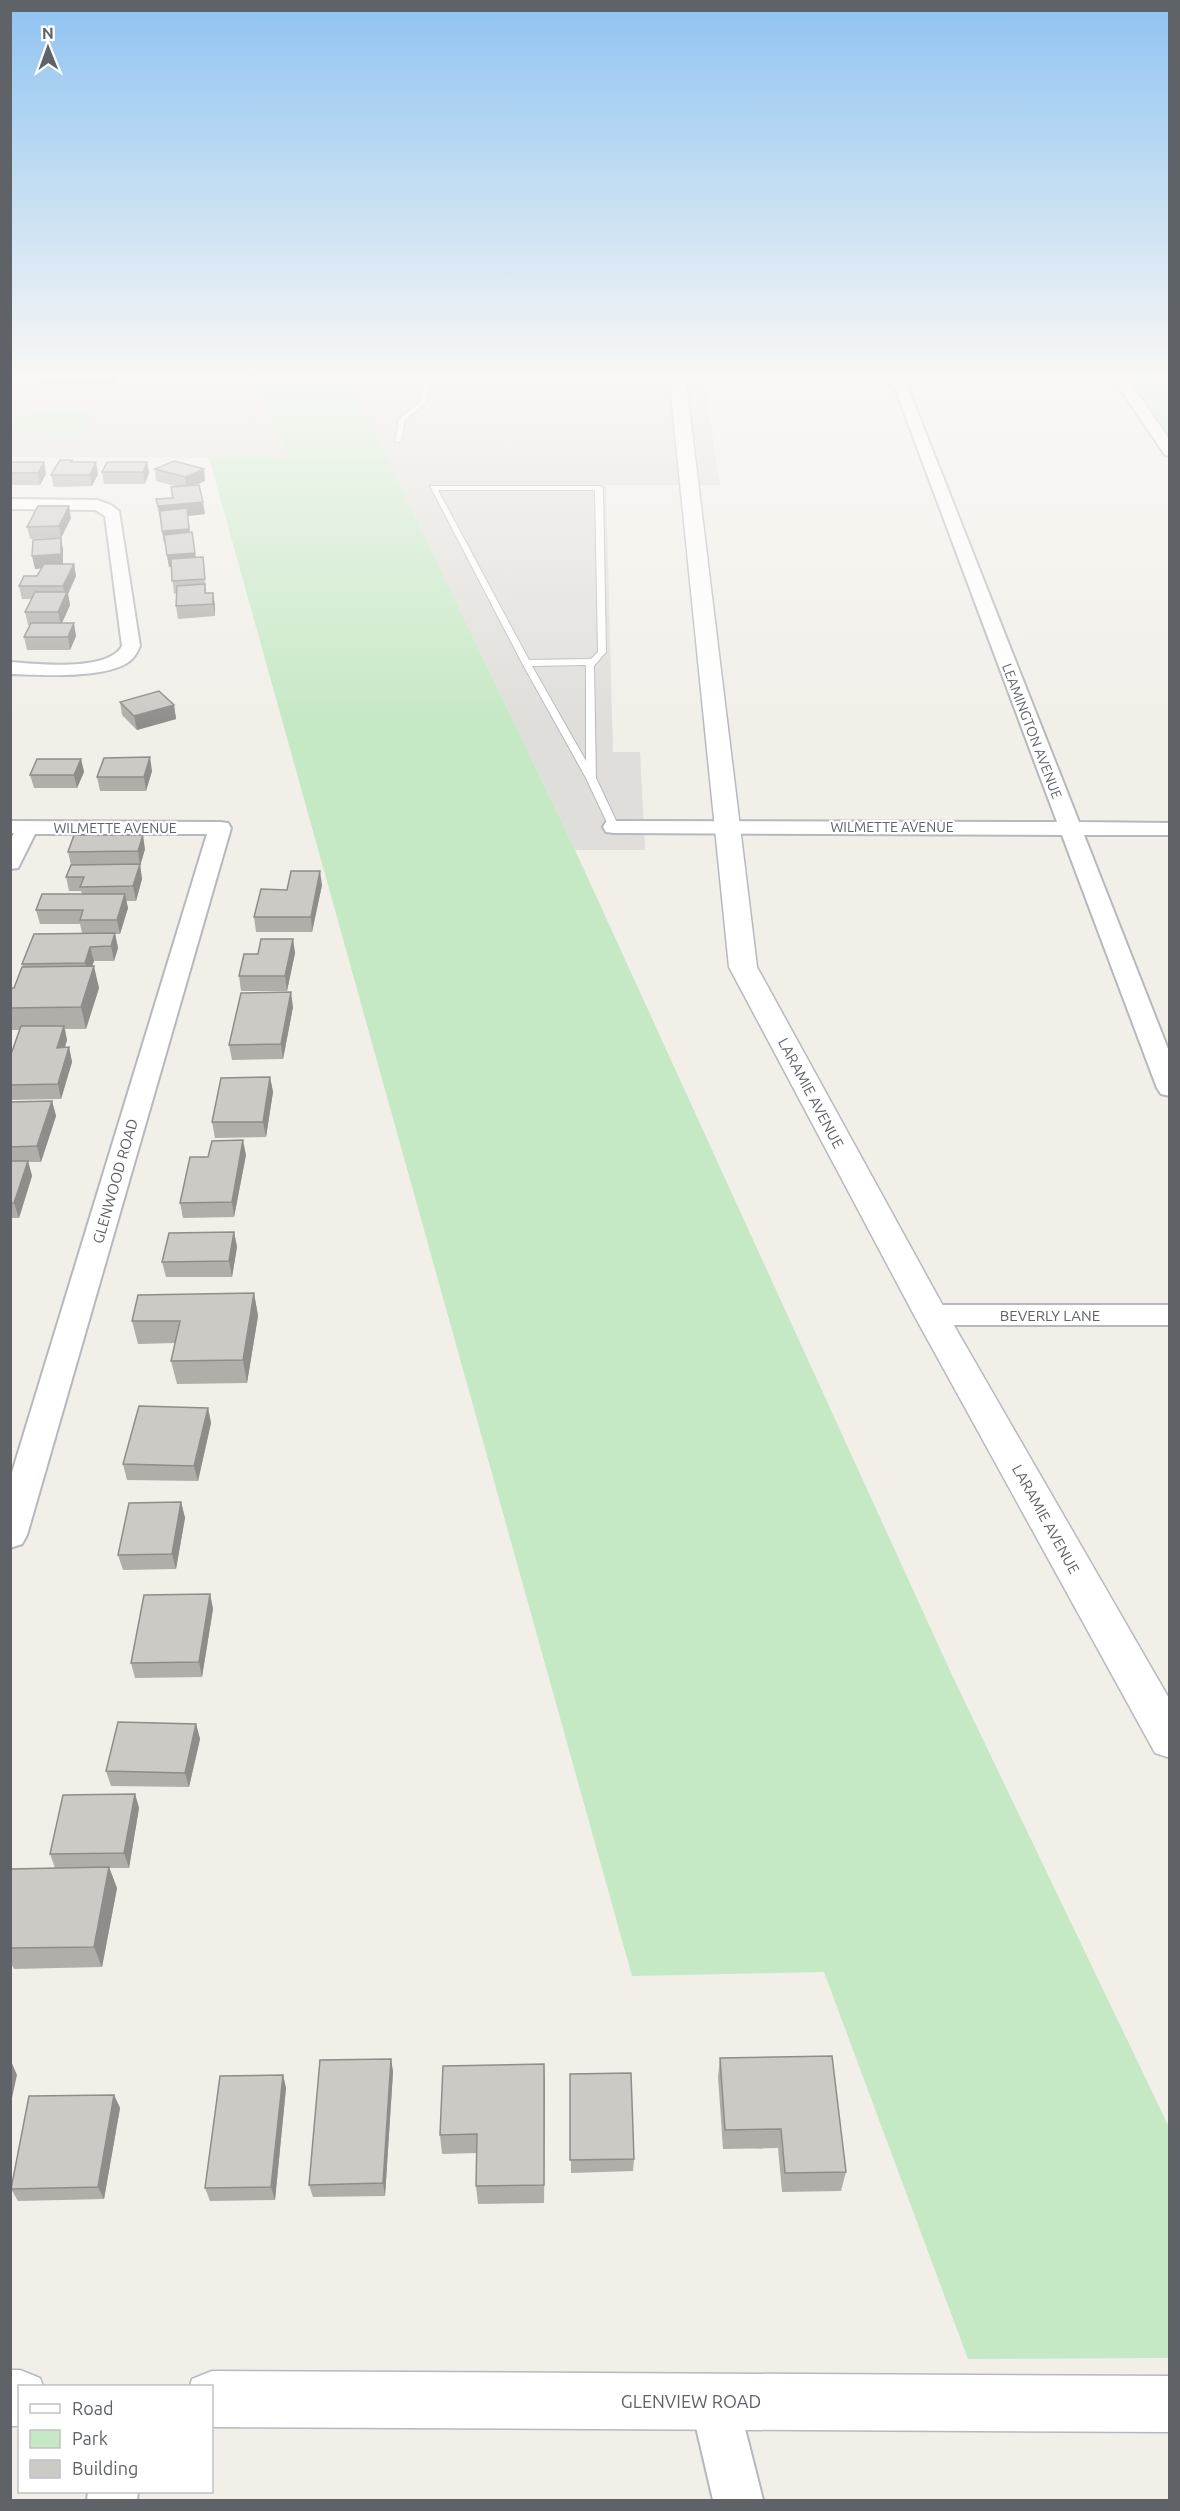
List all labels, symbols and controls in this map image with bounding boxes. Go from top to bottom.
north arrow [18,18,78,78]
text: N [42,24,54,42]
street label: LEAMINGTON AVENUE [999,661,1065,801]
street label: WILMETTE AVENUE [830,819,954,835]
street label: WILMETTE AVENUE [53,820,177,836]
street label: LARAMIE AVENUE [775,1035,847,1151]
street label: GLENWOOD ROAD [89,1117,141,1245]
street label: BEVERLY LANE [1000,1307,1100,1324]
street label: LARAMIE AVENUE [1009,1461,1083,1577]
legend [18,2385,213,2493]
street label: GLENVIEW ROAD [621,2391,761,2411]
text: Road [72,2398,114,2418]
text: Park [72,2428,108,2448]
text: Building [72,2458,138,2478]

